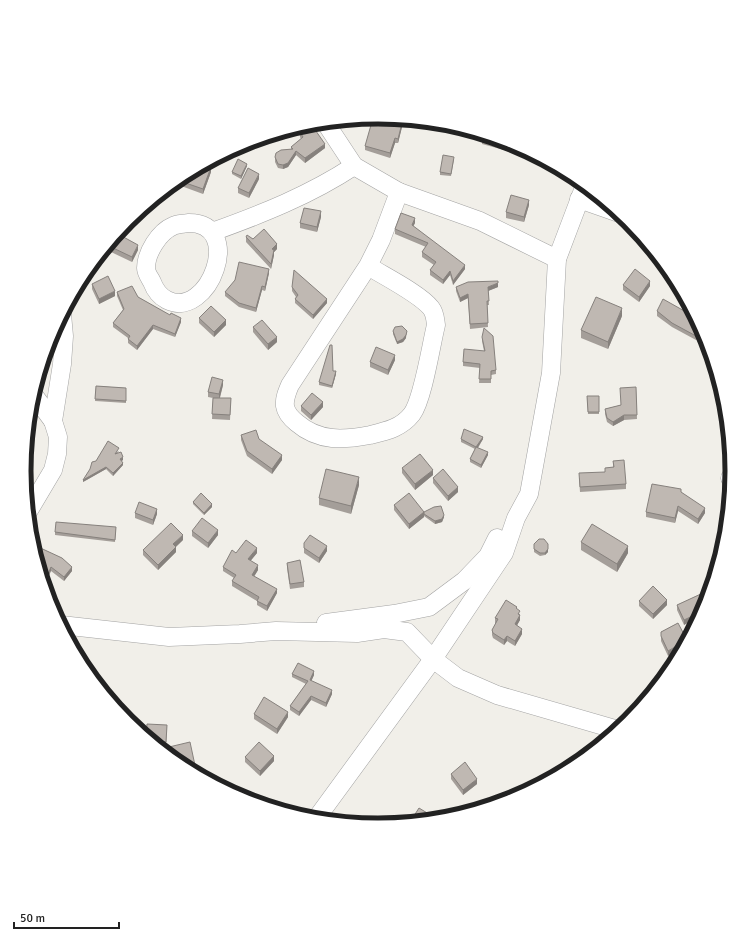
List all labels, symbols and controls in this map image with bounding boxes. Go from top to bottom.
scale bar [14,904,119,930]
text: 50 m [20,911,45,926]

